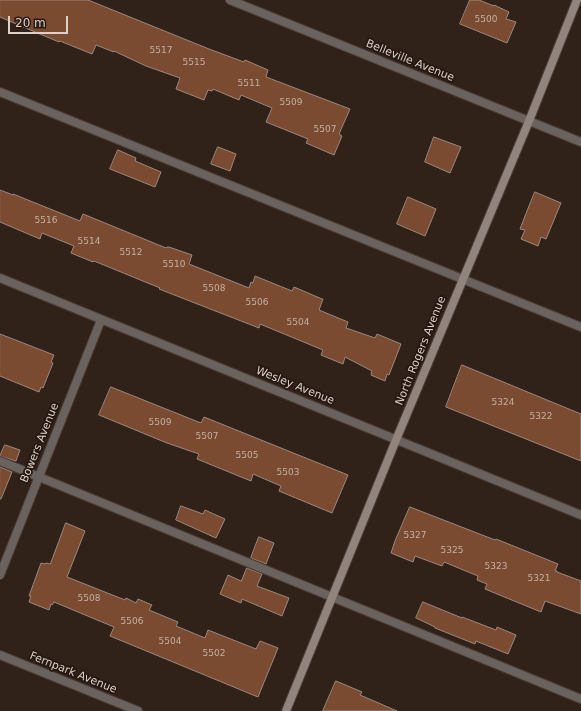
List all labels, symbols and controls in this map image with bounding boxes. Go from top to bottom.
scale bar [10,8,70,34]
house number: 5500 [475,15,497,25]
text: 20 m [15,16,46,30]
street label: Belleville Avenue [364,37,456,85]
house number: 5517 [150,46,172,56]
house number: 5515 [183,58,205,68]
house number: 5511 [238,79,260,89]
house number: 5509 [280,98,302,108]
house number: 5507 [314,125,336,135]
house number: 5516 [35,216,57,226]
house number: 5514 [78,237,100,247]
house number: 5512 [120,248,142,258]
house number: 5510 [163,260,185,270]
house number: 5508 [203,284,225,294]
street label: North Rogers Avenue [393,295,449,407]
house number: 5506 [246,298,268,308]
house number: 5504 [287,318,309,328]
street label: Wesley Avenue [254,364,336,408]
house number: 5324 [492,398,514,408]
street label: Bowers Avenue [18,401,62,485]
house number: 5322 [530,412,552,422]
house number: 5509 [149,418,171,428]
house number: 5507 [196,432,218,442]
house number: 5505 [236,451,258,461]
house number: 5503 [277,468,299,478]
house number: 5327 [404,531,426,541]
house number: 5325 [441,546,463,556]
house number: 5323 [485,562,507,572]
house number: 5321 [528,574,550,584]
house number: 5508 [78,594,100,604]
house number: 5506 [121,617,143,627]
house number: 5504 [159,637,181,647]
house number: 5502 [203,649,225,659]
street label: Fernpark Avenue [28,650,118,696]

